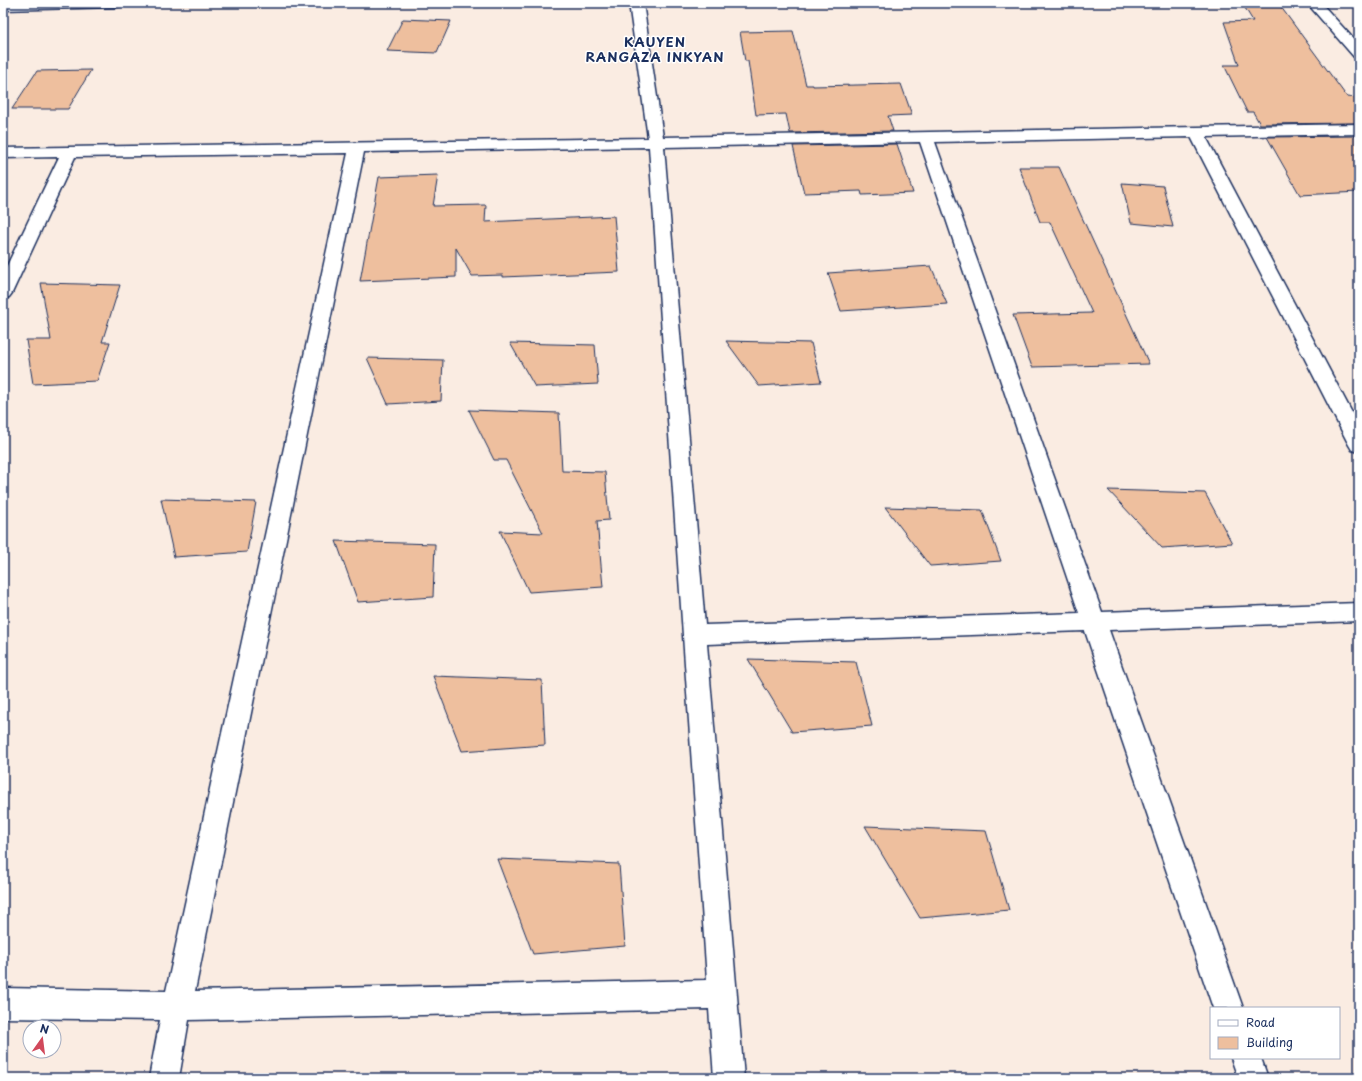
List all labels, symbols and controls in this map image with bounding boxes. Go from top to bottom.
district label: KAUYEN RANGAZA INKYAN [585,32,725,66]
legend [1210,1007,1340,1059]
text: Road [1246,1013,1275,1031]
north arrow [22,1019,62,1059]
text: N [38,1020,51,1038]
text: Building [1246,1033,1293,1051]

